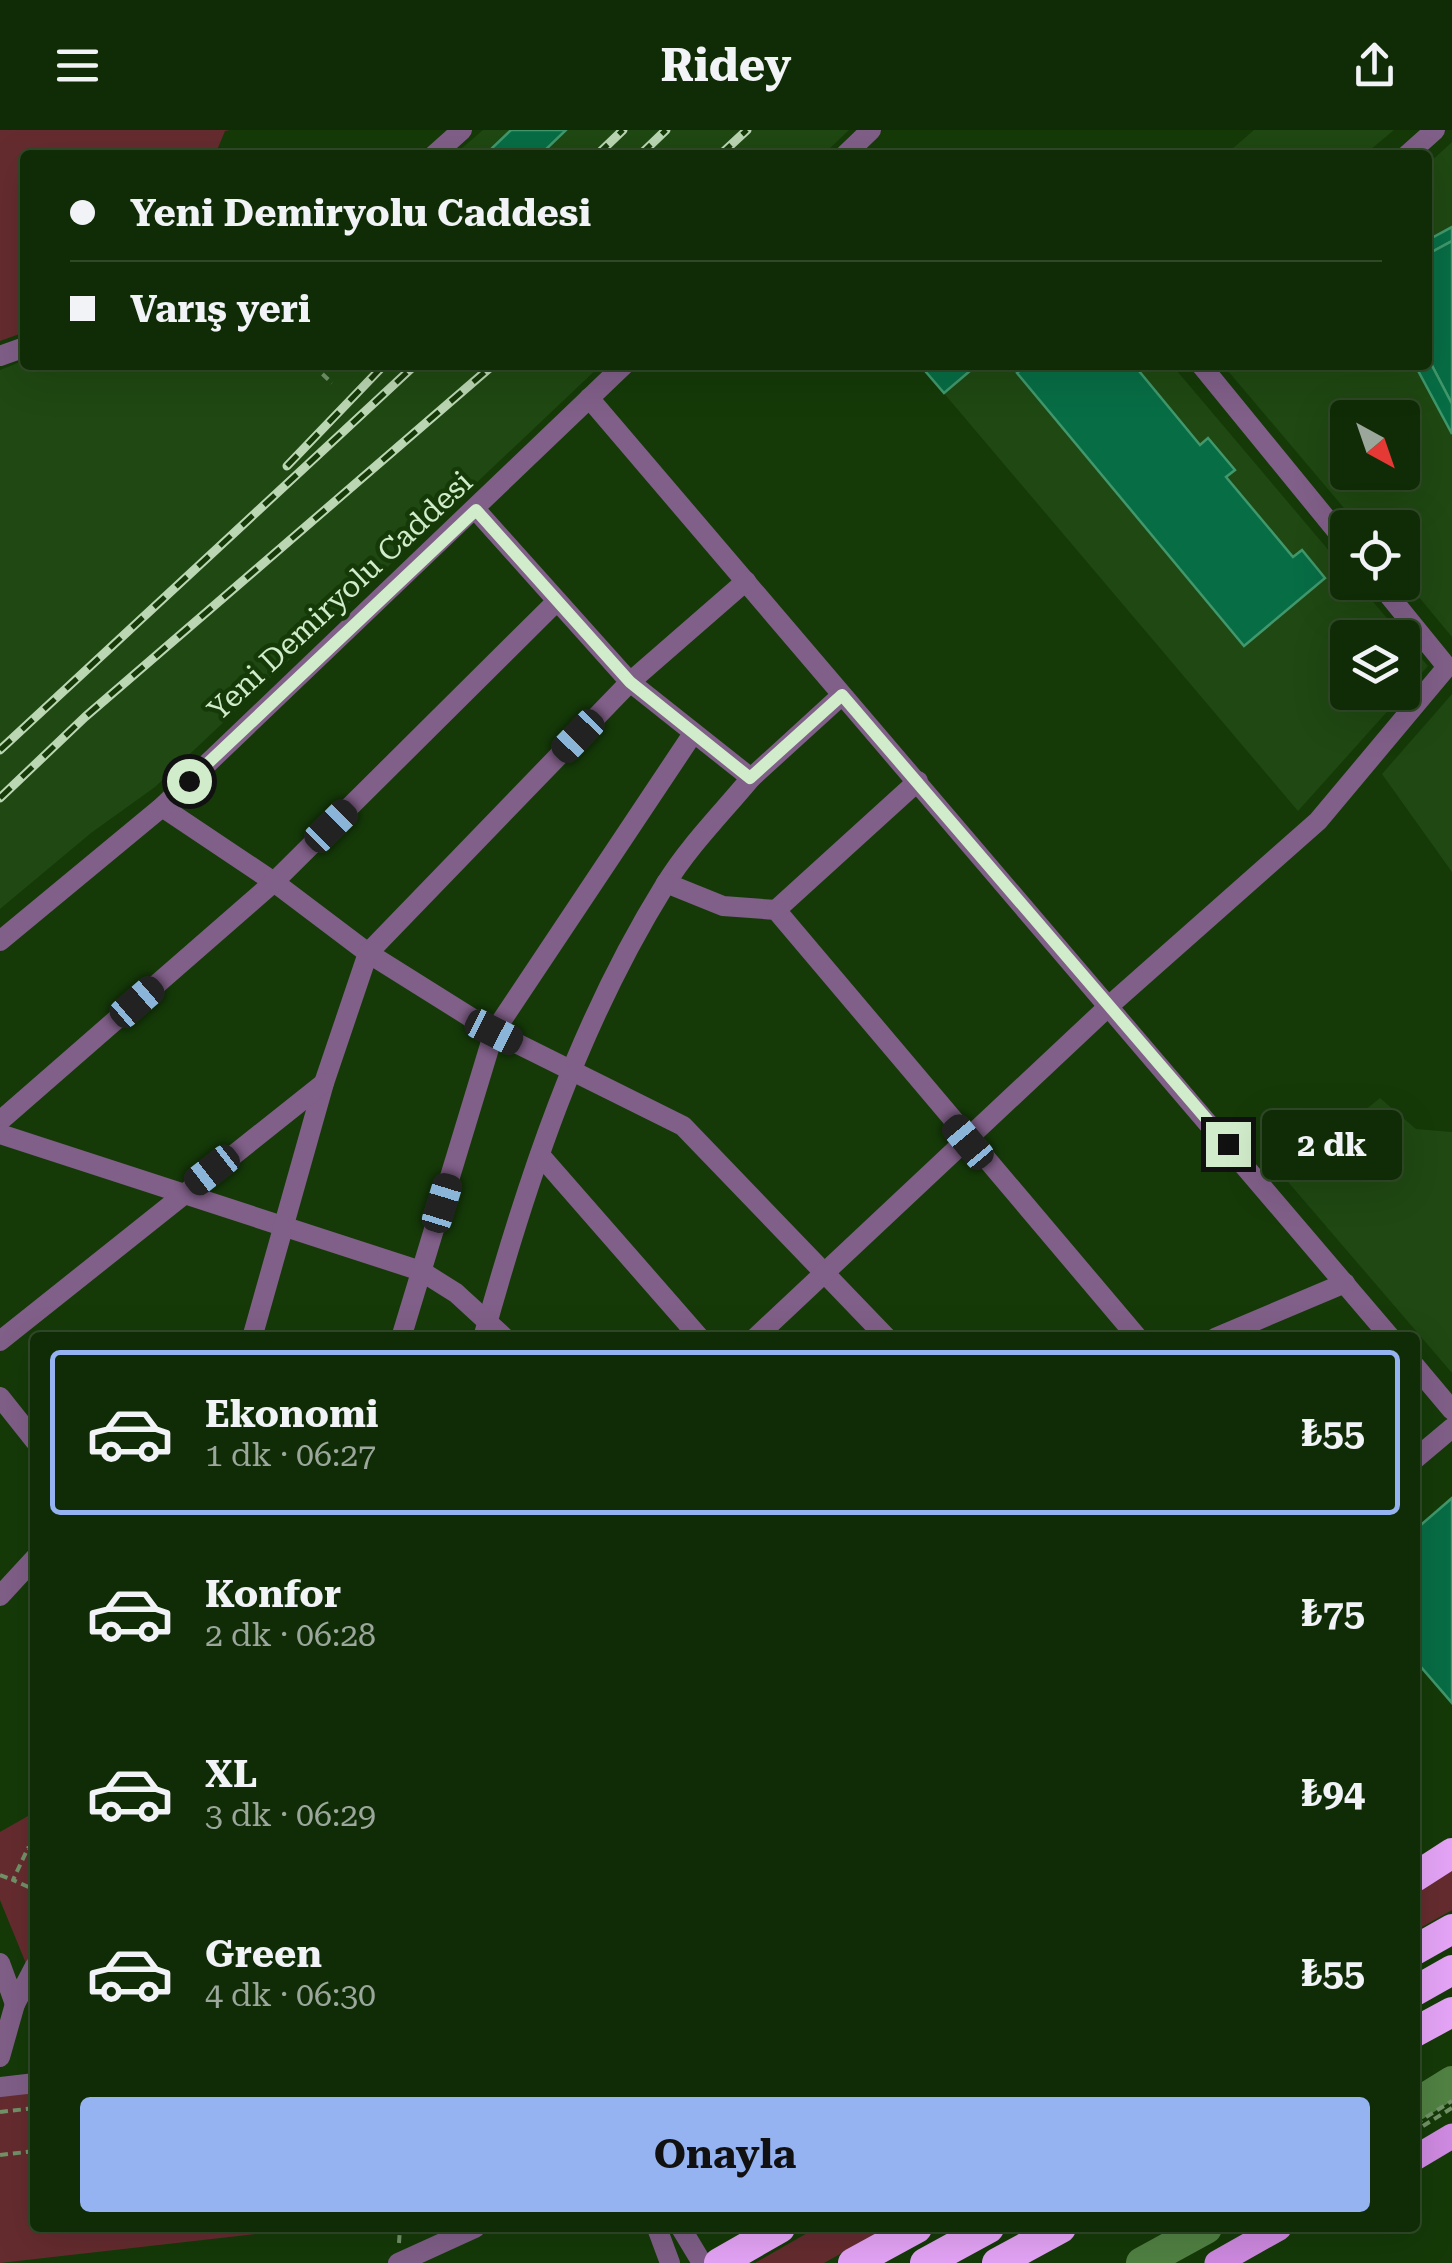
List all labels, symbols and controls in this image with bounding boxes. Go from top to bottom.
icon: menu [50,38,105,93]
icon: share [1347,38,1402,93]
text: Ridey [660,39,792,92]
text: Yeni Demiryolu Caddesi [130,191,591,235]
text: Varış yeri [130,287,311,331]
north arrow [1330,400,1420,490]
map controls [1330,400,1420,710]
street label: Yeni Demiryolu Caddesi [200,464,479,727]
button: locate [1330,510,1420,600]
button: layers [1330,620,1420,710]
car [546,704,610,768]
route start [167,759,212,804]
car [299,794,363,858]
car [105,971,169,1033]
car [460,1005,528,1059]
car [937,1109,999,1175]
callout: 2 dk [1263,1109,1403,1179]
route end [1206,1122,1251,1167]
text: 2 dk [1297,1126,1367,1164]
car [179,1140,245,1200]
car [419,1170,465,1236]
icon: car [85,1388,175,1478]
text: Ekonomi [205,1392,378,1436]
text: ₺55 [1301,1411,1365,1455]
text: 1 dk · 06:27 [205,1436,376,1474]
icon: car [85,1568,175,1658]
text: Konfor [205,1572,341,1616]
text: ₺75 [1301,1591,1365,1635]
text: 2 dk · 06:28 [205,1616,376,1654]
icon: car [85,1748,175,1838]
text: XL [205,1752,257,1796]
text: ₺94 [1301,1771,1365,1815]
text: 3 dk · 06:29 [205,1796,376,1834]
icon: car [85,1928,175,2018]
text: Green [205,1932,322,1976]
text: ₺55 [1301,1951,1365,1995]
text: 4 dk · 06:30 [205,1976,376,2014]
button: Onayla [80,2097,1370,2212]

